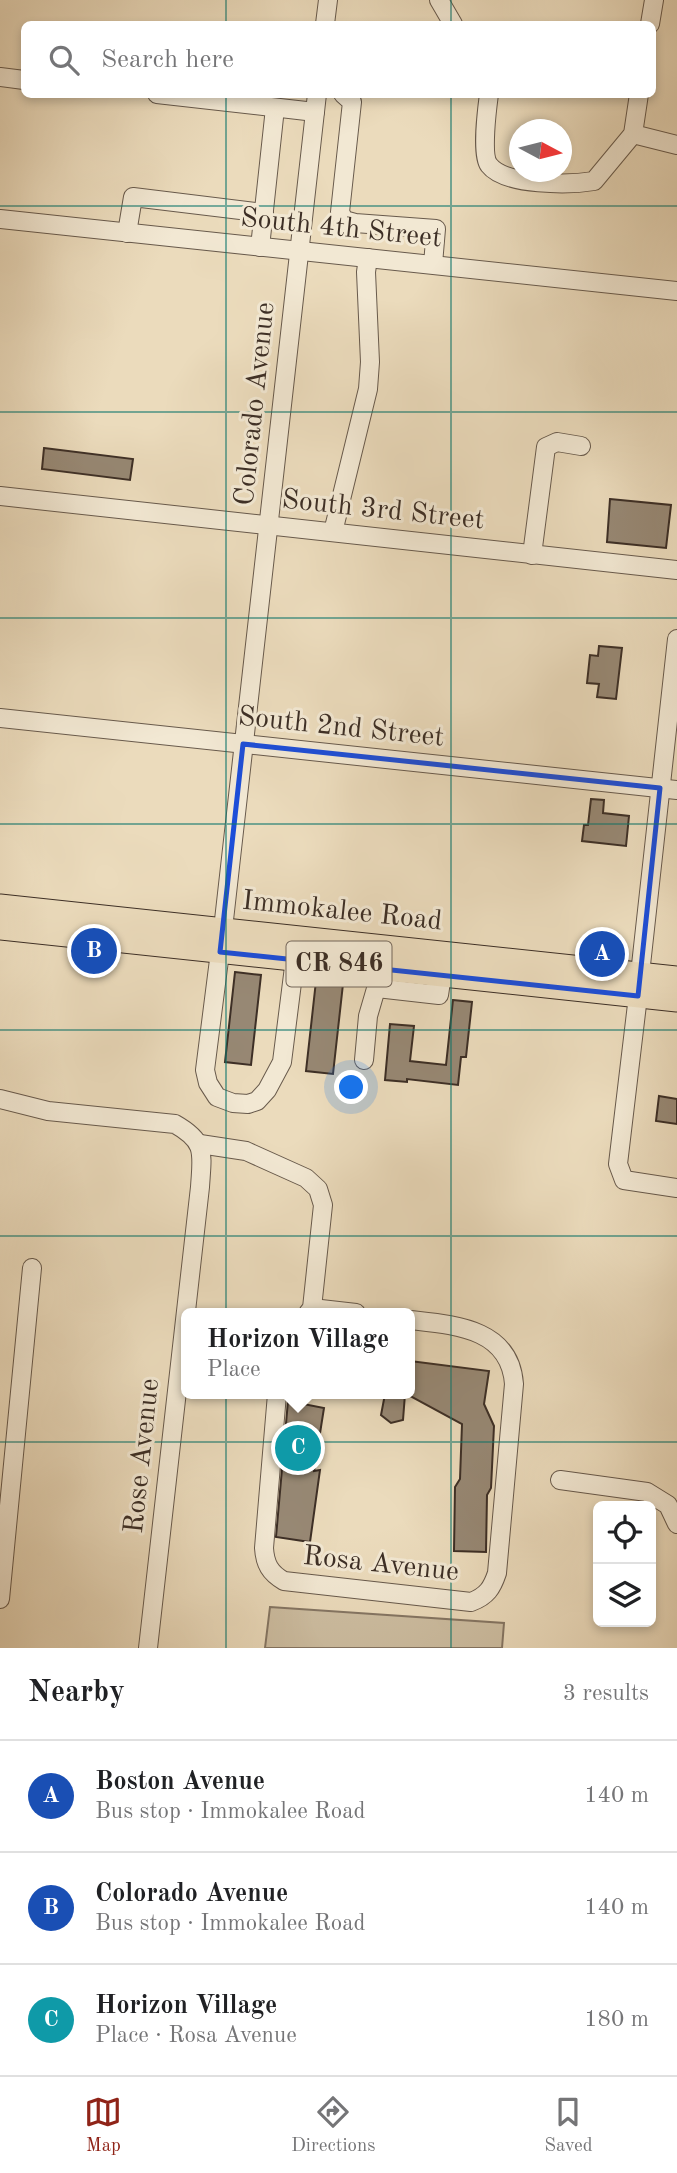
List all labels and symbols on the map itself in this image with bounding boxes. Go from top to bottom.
north arrow [509,119,572,182]
street label: South 4th Street [239,204,443,254]
street label: Colorado Avenue [231,301,281,507]
street label: South 3rd Street [280,486,486,536]
street label: South 2nd Street [237,703,445,753]
street label: Immokalee Road [240,888,444,936]
pin: B [71,925,117,977]
pin: A [579,928,625,980]
road number: CR 846 [286,942,392,987]
your location [334,1070,368,1104]
street label: Rose Avenue [121,1377,165,1535]
pin: C [275,1422,321,1474]
street label: Rosa Avenue [302,1543,460,1587]

